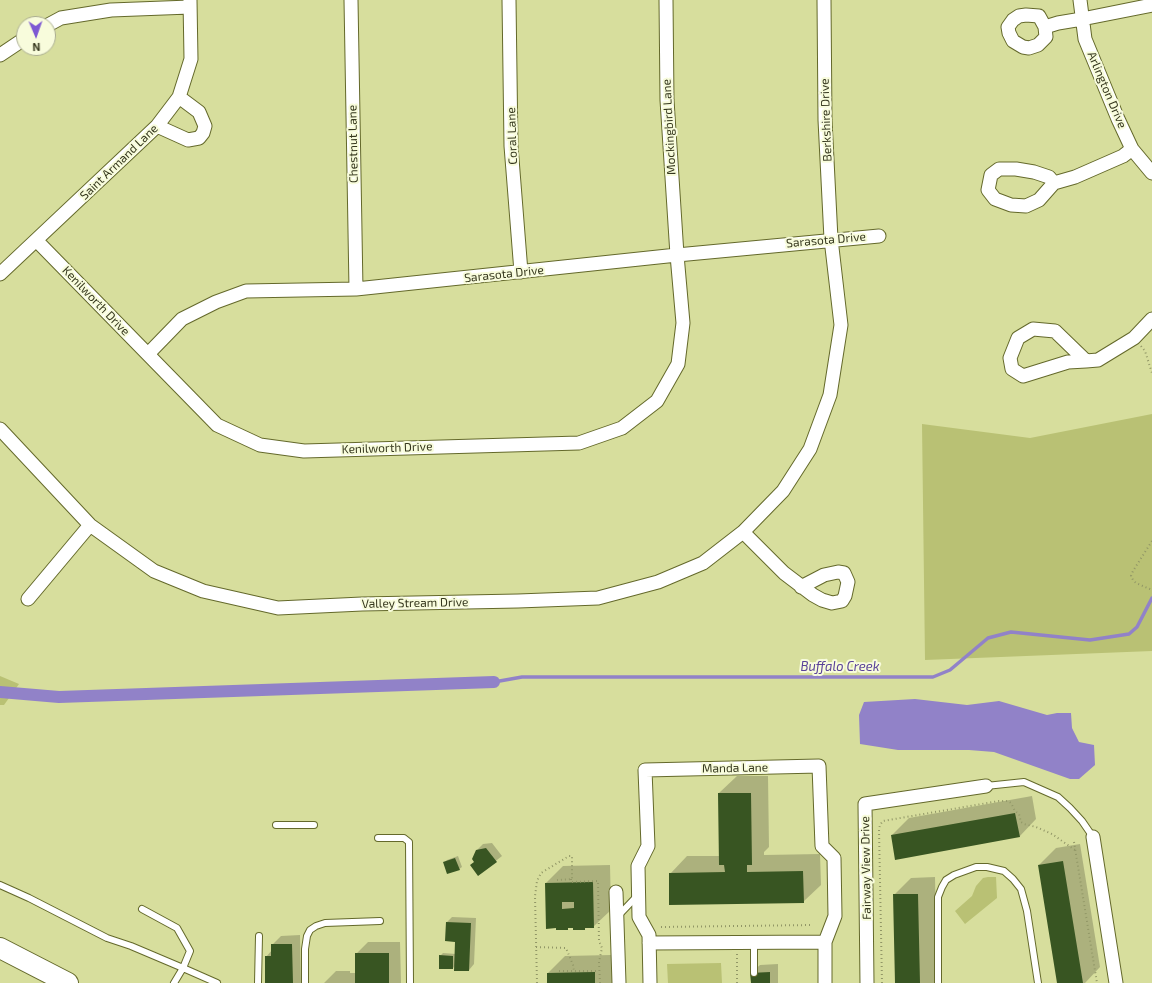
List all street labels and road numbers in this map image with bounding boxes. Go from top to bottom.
street label: Arlington Drive [1084,49,1130,131]
street label: Berkshire Drive [817,78,835,162]
street label: Mockingbird Lane [659,79,679,175]
street label: Chestnut Lane [345,105,361,183]
street label: Coral Lane [504,107,520,165]
street label: Saint Armand Lane [77,121,161,203]
street label: Sarasota Drive [786,229,866,251]
street label: Kenilworth Drive [59,263,133,339]
street label: Sarasota Drive [463,263,545,285]
street label: Kenilworth Drive [341,439,433,457]
street label: Valley Stream Drive [362,595,468,611]
street label: Manda Lane [702,760,768,776]
street label: Fairway View Drive [858,816,874,920]

